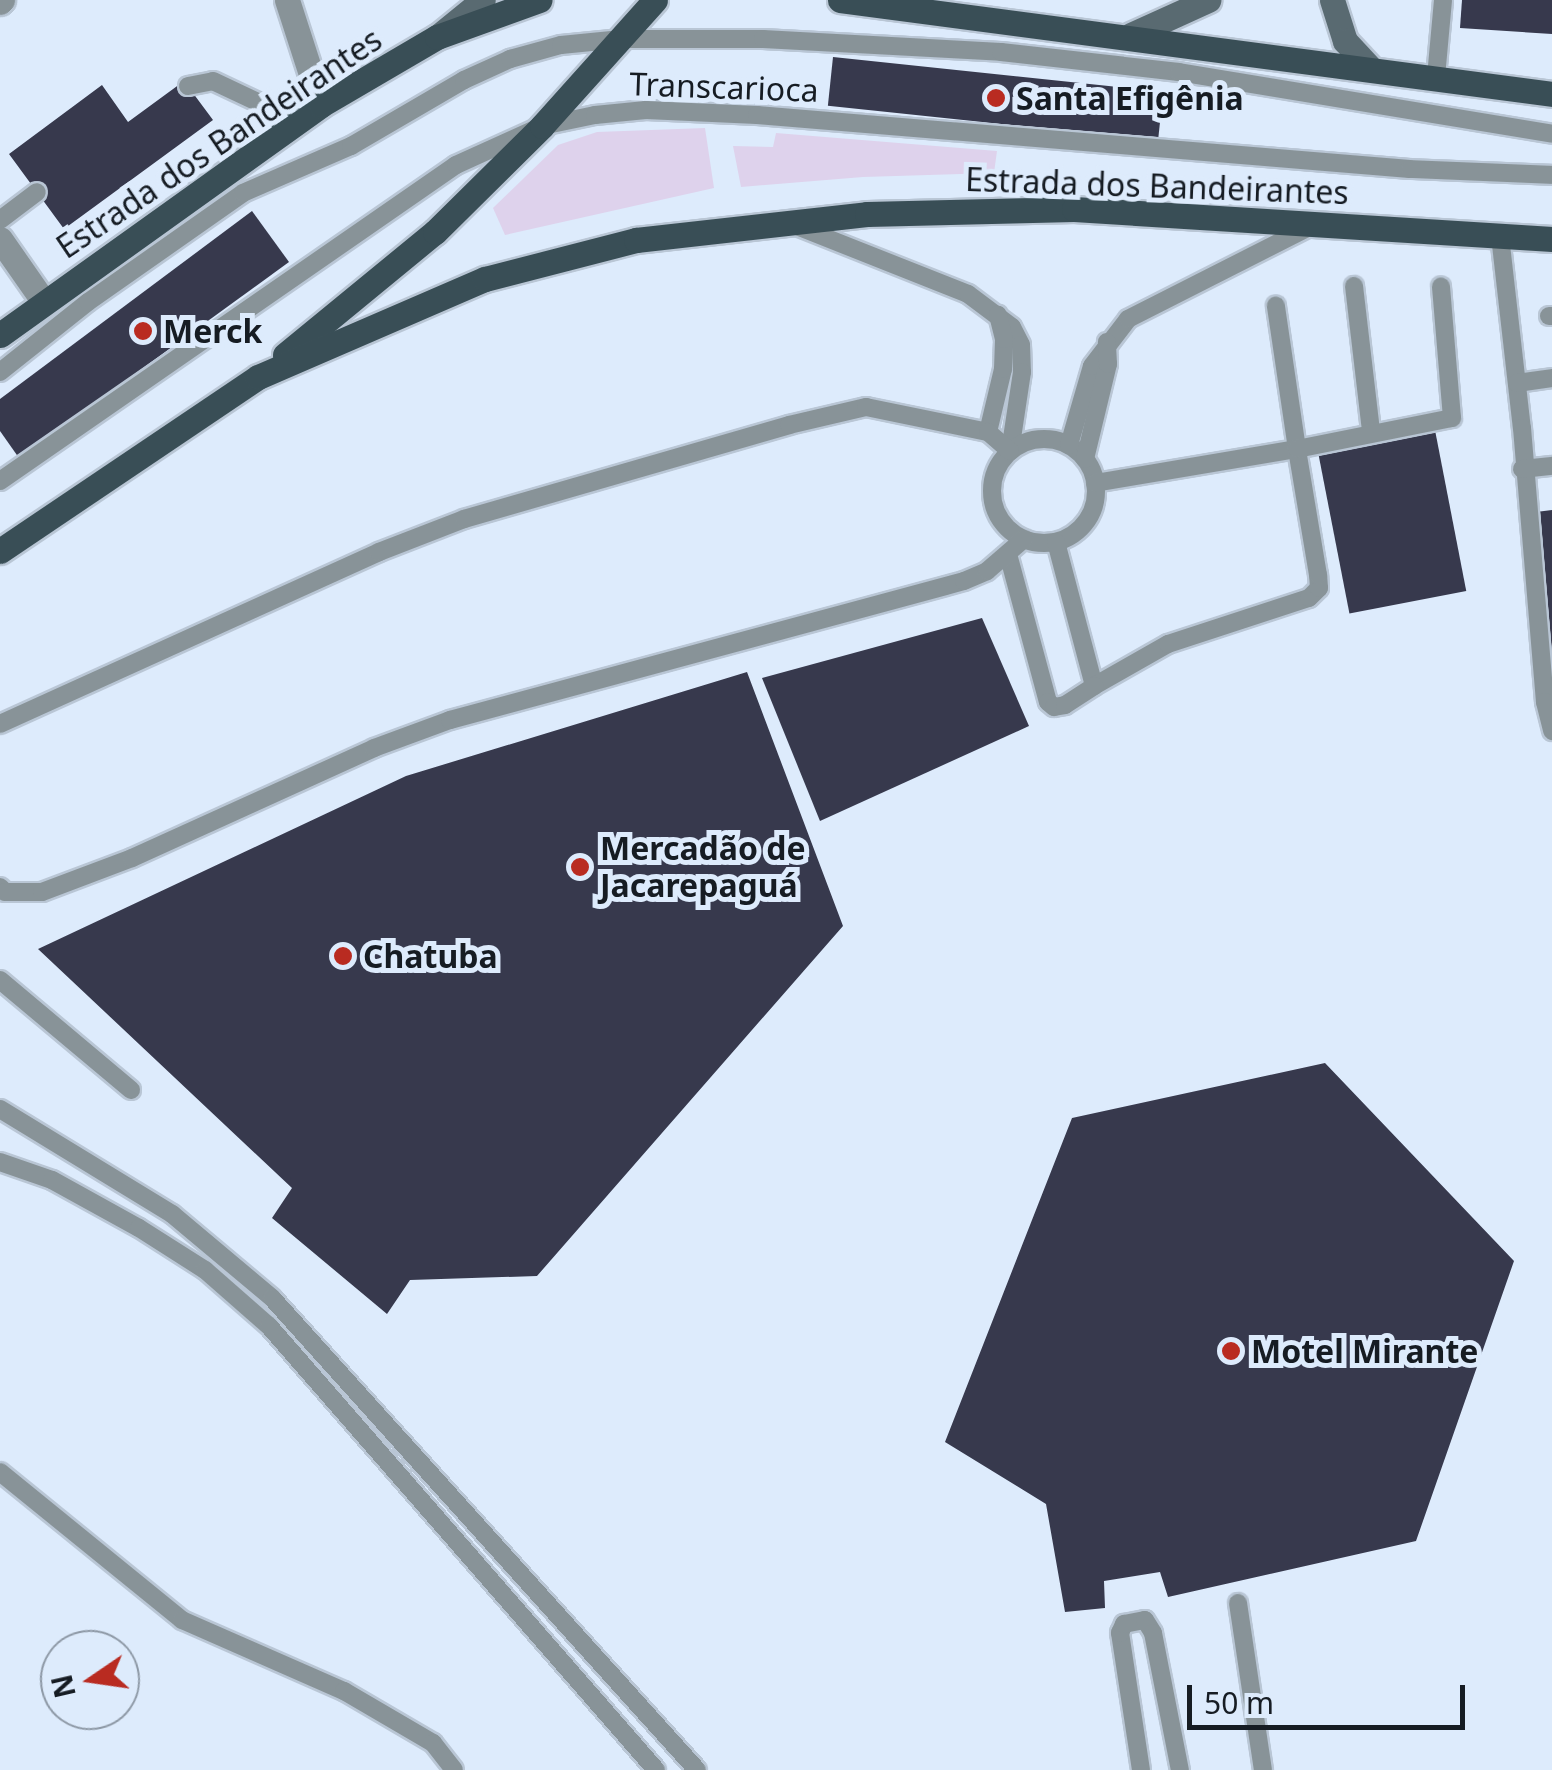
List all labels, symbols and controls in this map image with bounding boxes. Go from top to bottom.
street label: Estrada dos Bandeirantes [49,20,389,266]
street label: Transcarioca [629,65,819,109]
place label: Santa Efigênia [1016,79,1244,117]
marker: Santa Efigênia [985,87,1007,109]
street label: Estrada dos Bandeirantes [965,160,1349,212]
place label: Merck [163,312,262,350]
marker: Merck [132,320,154,342]
place label: Mercadão de Jacarepaguá [600,830,806,905]
marker: Mercadão de Jacarepaguá [569,856,591,878]
place label: Chatuba [363,937,498,975]
marker: Chatuba [332,945,354,967]
place label: Motel Mirante [1251,1332,1478,1370]
marker: Motel Mirante [1220,1340,1242,1362]
north arrow [40,1630,140,1730]
scale bar [1192,1665,1470,1727]
text: N [42,1671,84,1702]
text: 50 m [1204,1682,1274,1723]

